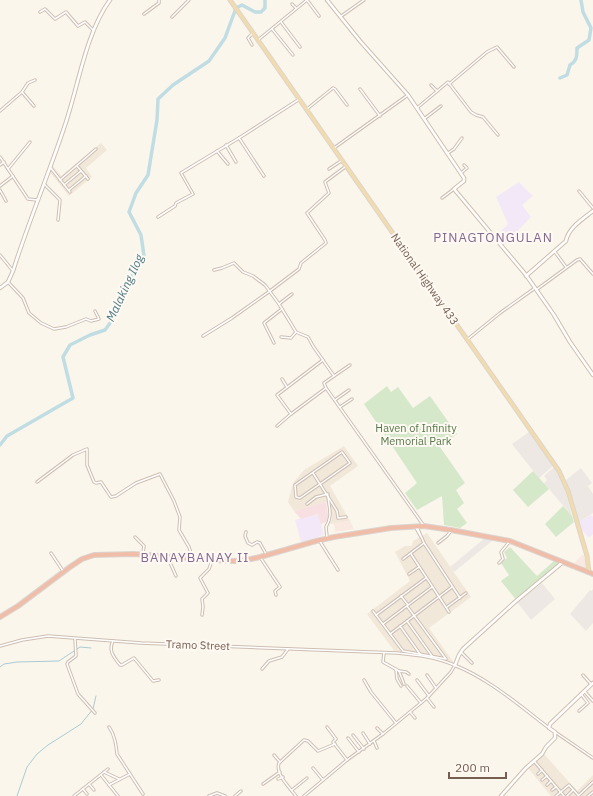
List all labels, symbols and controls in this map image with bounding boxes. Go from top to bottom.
district label: PINAGTONGULAN [433,229,553,246]
street label: National Highway 433 [388,230,462,328]
water label: Malaking Ilog [102,251,147,324]
park label: Haven of Infinity Memorial Park [375,421,457,448]
district label: BANAYBANAY II [141,549,249,566]
street label: Tramo Street [166,637,230,653]
scale bar [449,754,506,780]
text: 200 m [455,760,490,775]

